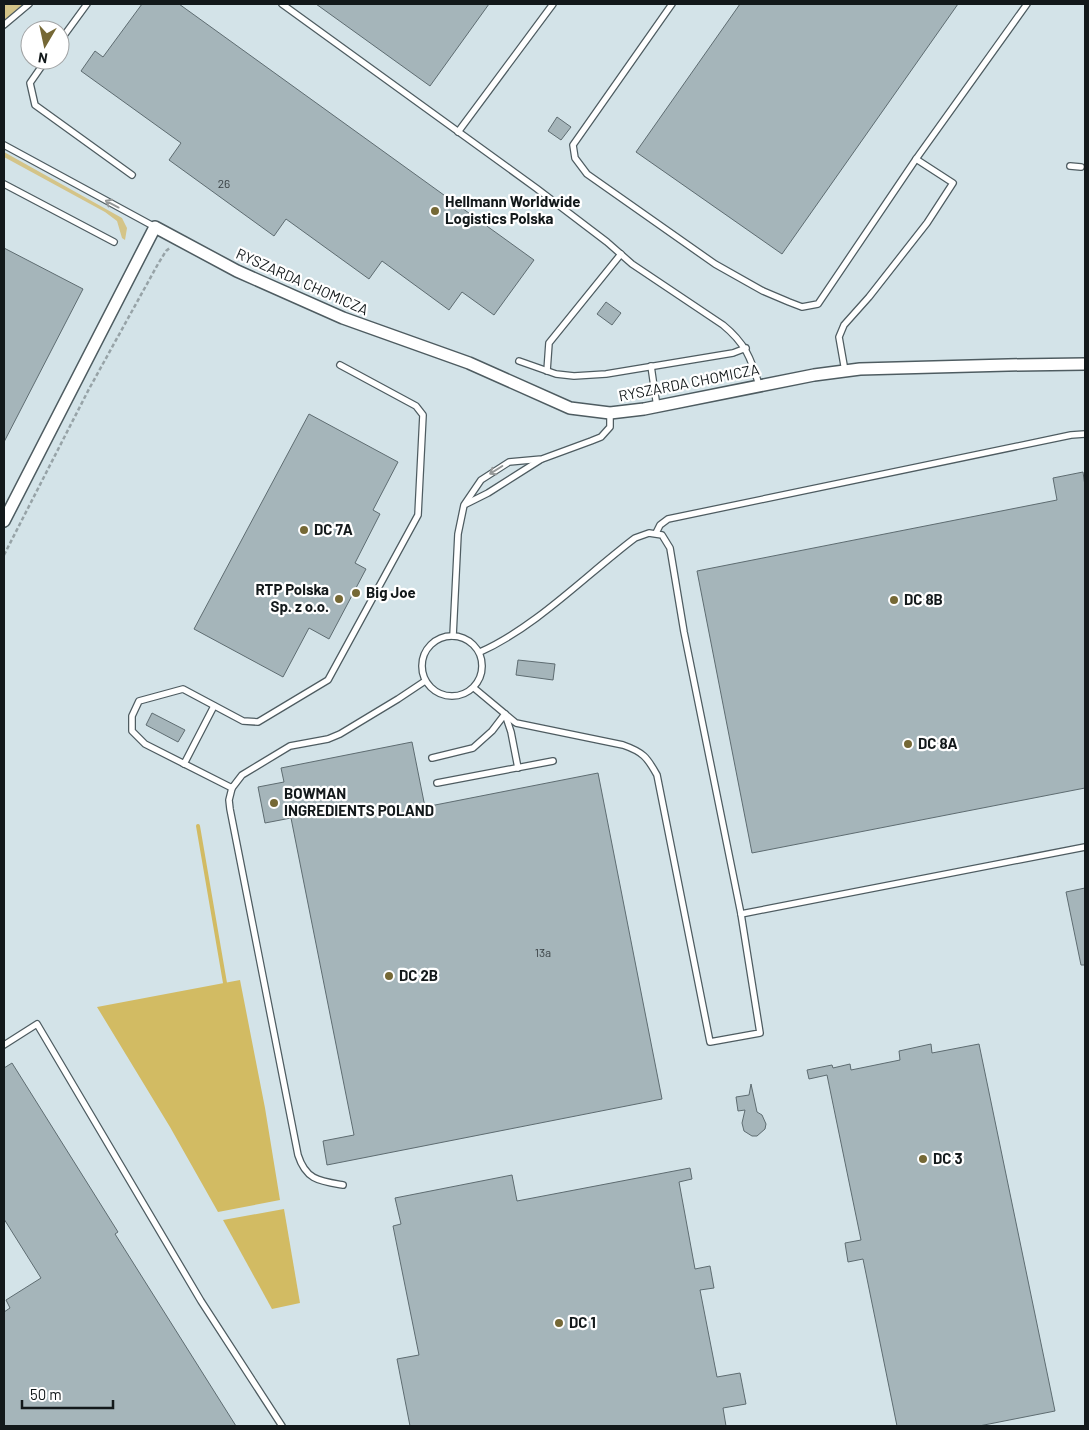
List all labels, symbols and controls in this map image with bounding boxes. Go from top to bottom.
north arrow [20,20,70,70]
text: N [37,49,49,67]
house number: 26 [218,176,230,190]
place label: Hellmann Worldwide Logistics Polska [445,192,581,227]
one-way arrow [105,199,120,209]
marker: Hellmann Worldwide Logistics Polska [429,205,441,217]
street label: RYSZARDA CHOMICZA [233,244,371,318]
street label: RYSZARDA CHOMICZA [617,360,761,404]
one-way arrow [489,465,503,476]
place label: DC 7A [314,520,353,538]
marker: DC 7A [298,524,310,536]
place label: RTP Polska Sp. z o.o. [255,580,329,615]
place label: Big Joe [366,583,416,601]
marker: Big Joe [350,587,362,599]
place label: DC 8B [904,590,943,608]
marker: RTP Polska Sp. z o.o. [333,593,345,605]
marker: DC 8B [888,594,900,606]
place label: DC 8A [918,734,958,752]
marker: DC 8A [902,738,914,750]
place label: BOWMAN INGREDIENTS POLAND [284,784,434,819]
marker: BOWMAN INGREDIENTS POLAND [268,797,280,809]
house number: 13a [535,945,551,959]
place label: DC 2B [399,966,438,984]
marker: DC 2B [383,970,395,982]
place label: DC 3 [933,1149,962,1167]
marker: DC 3 [917,1153,929,1165]
place label: DC 1 [569,1313,596,1331]
marker: DC 1 [553,1317,565,1329]
scale bar [22,1378,114,1410]
text: 50 m [30,1385,62,1403]

